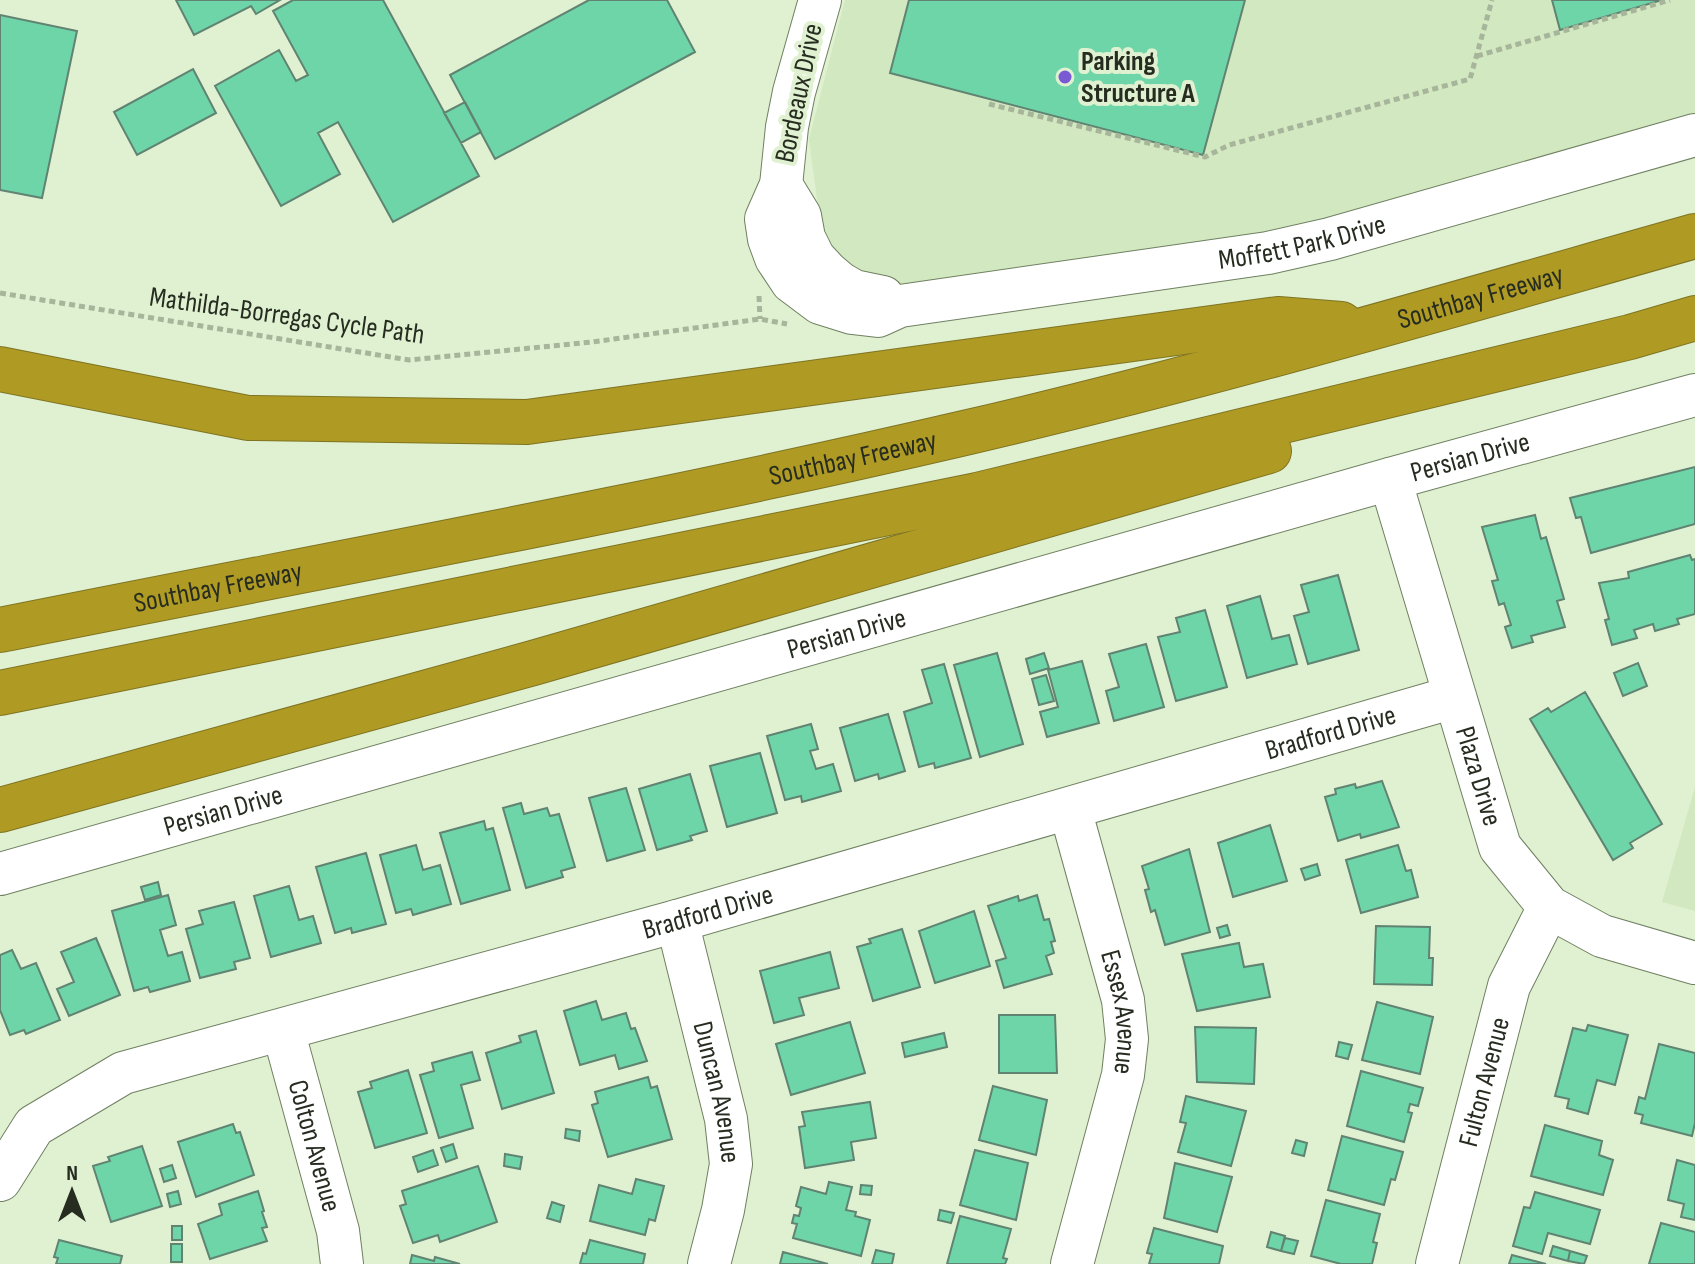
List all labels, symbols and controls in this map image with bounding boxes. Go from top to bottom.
street label: Bordeaux Drive [768,21,830,165]
place label: Parking Structure A [1081,45,1196,110]
marker: Parking Structure A [1056,68,1074,86]
street label: Moffett Park Drive [1216,207,1389,276]
street label: Southbay Freeway [1394,258,1567,336]
street label: Mathilda-Borregas Cycle Path [147,280,427,352]
street label: Southbay Freeway [766,423,940,493]
street label: Persian Drive [1407,425,1533,489]
street label: Southbay Freeway [131,555,305,620]
street label: Persian Drive [783,601,910,666]
street label: Bradford Drive [1261,698,1400,767]
street label: Plaza Drive [1448,722,1509,830]
street label: Persian Drive [160,778,286,843]
street label: Bradford Drive [639,878,777,946]
street label: Essex Avenue [1093,946,1143,1076]
street label: Fulton Avenue [1452,1014,1517,1150]
street label: Duncan Avenue [686,1018,747,1165]
street label: Colton Avenue [281,1076,348,1215]
north arrow [32,1152,112,1232]
text: N [66,1160,78,1187]

